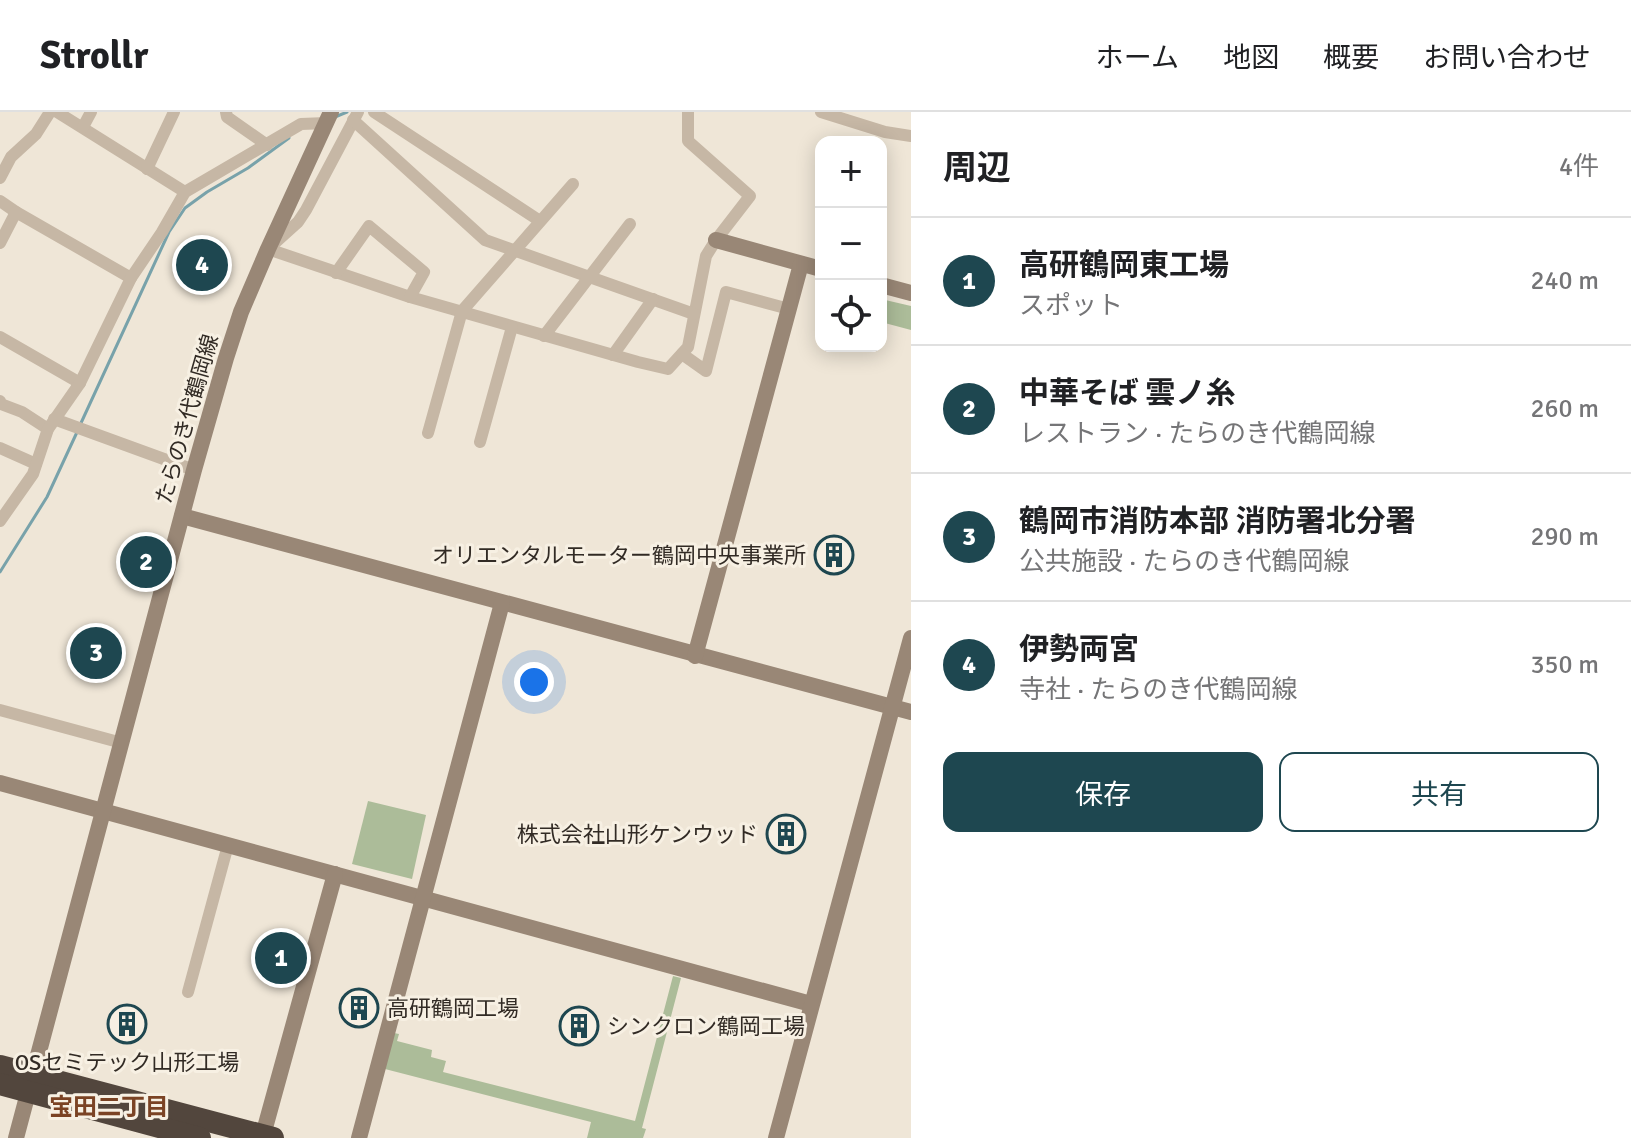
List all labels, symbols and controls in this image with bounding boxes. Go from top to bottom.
text: Strollr [40,32,148,79]
text: ホーム [1096,41,1179,75]
text: 地図 [1223,41,1279,75]
text: 概要 [1323,41,1379,75]
text: お問い合わせ [1423,41,1591,75]
map controls [815,136,887,352]
button: + [815,136,887,208]
text: 周辺 [943,147,1011,189]
text: 4件 [1559,151,1599,183]
button: − [815,208,887,280]
pin: 4 [176,235,228,295]
text: 高研鶴岡東工場 [1019,247,1229,284]
text: 1 [962,265,976,297]
text: 240 m [1530,265,1599,297]
button: locate [815,280,887,352]
text: スポット [1019,290,1123,322]
street label: たらのき代鶴岡線 [150,331,224,507]
text: 中華そば 雲ノ糸 [1019,375,1236,412]
text: 2 [962,393,976,425]
text: 260 m [1530,393,1599,425]
text: レストラン · たらのき代鶴岡線 [1019,418,1376,450]
text: 鶴岡市消防本部 消防署北分署 [1019,503,1416,540]
text: 3 [962,521,976,553]
text: 290 m [1530,521,1599,553]
pin: 2 [120,532,172,592]
building icon: オリエンタルモーター鶴岡中央事業所 [813,534,855,576]
place label: オリエンタルモーター鶴岡中央事業所 [432,542,806,569]
text: 公共施設 · たらのき代鶴岡線 [1019,546,1350,578]
pin: 3 [70,623,122,683]
text: 伊勢両宮 [1019,631,1139,668]
text: 4 [962,649,976,681]
text: 350 m [1530,649,1599,681]
your location [514,662,554,702]
text: 寺社 · たらのき代鶴岡線 [1019,674,1298,706]
button: 保存 [943,752,1263,832]
button: 共有 [1279,752,1599,832]
building icon: 株式会社山形ケンウッド [765,813,807,855]
place label: 株式会社山形ケンウッド [517,821,758,848]
pin: 1 [255,928,307,988]
building icon: 高研鶴岡工場 [338,987,380,1029]
place label: 高研鶴岡工場 [387,995,519,1022]
building icon: OSセミテック山形工場 [106,1003,148,1045]
building icon: シンクロン鶴岡工場 [558,1005,600,1047]
place label: シンクロン鶴岡工場 [607,1013,805,1040]
place label: OSセミテック山形工場 [15,1049,239,1076]
district label: 宝田二丁目 [49,1092,169,1122]

